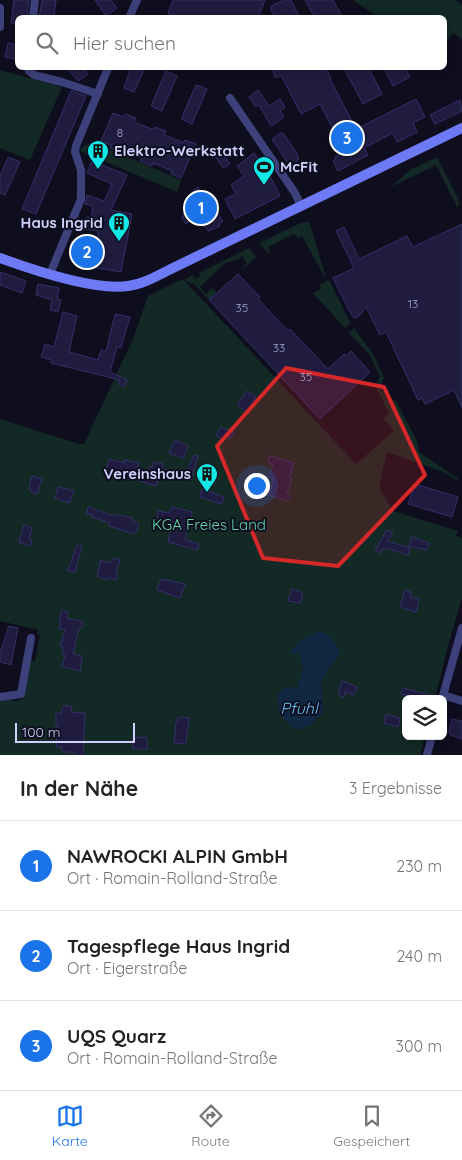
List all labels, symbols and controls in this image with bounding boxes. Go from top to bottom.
search box [15,15,447,70]
icon: search [33,29,61,57]
text: Hier suchen [73,31,176,55]
pin: 3 [331,119,363,157]
house number: 8 [117,125,123,140]
building icon: Elektro-Werkstatt [86,139,110,170]
place label: Elektro-Werkstatt [114,141,244,160]
sports icon: McFit [252,155,276,186]
place label: McFit [280,157,318,176]
pin: 1 [185,189,217,227]
building icon: Haus Ingrid [107,211,131,242]
place label: Haus Ingrid [21,213,103,232]
pin: 2 [71,233,103,271]
house number: 13 [408,296,418,311]
house number: 35 [236,300,248,315]
house number: 33 [273,340,285,355]
house number: 35 [300,369,312,384]
building icon: Vereinshaus [195,462,219,493]
place label: Vereinshaus [103,464,191,483]
your location [244,473,270,499]
park label: KGA Freies Land [152,515,266,534]
map controls [402,695,447,740]
button: layers [402,695,447,740]
water label: Pfuhl [280,698,320,718]
scale bar [15,720,135,743]
text: 100 m [22,723,60,741]
text: In der Nähe [20,775,138,801]
text: 3 Ergebnisse [349,778,442,798]
text: NAWROCKI ALPIN GmbH [67,844,288,868]
text: 1 [33,856,39,876]
text: 230 m [396,856,442,876]
text: Ort · Romain-Rolland-Straße [67,868,278,888]
text: Tagespflege Haus Ingrid [67,934,290,958]
text: 2 [31,946,41,966]
text: 240 m [396,946,442,966]
text: Ort · Eigerstraße [67,958,187,978]
text: UQS Quarz [67,1024,166,1048]
text: 3 [32,1036,40,1056]
text: 300 m [396,1036,442,1056]
text: Ort · Romain-Rolland-Straße [67,1048,278,1068]
tab: Karte [52,1102,88,1150]
tab: Route [191,1102,230,1150]
tab: Gespeichert [333,1102,410,1150]

